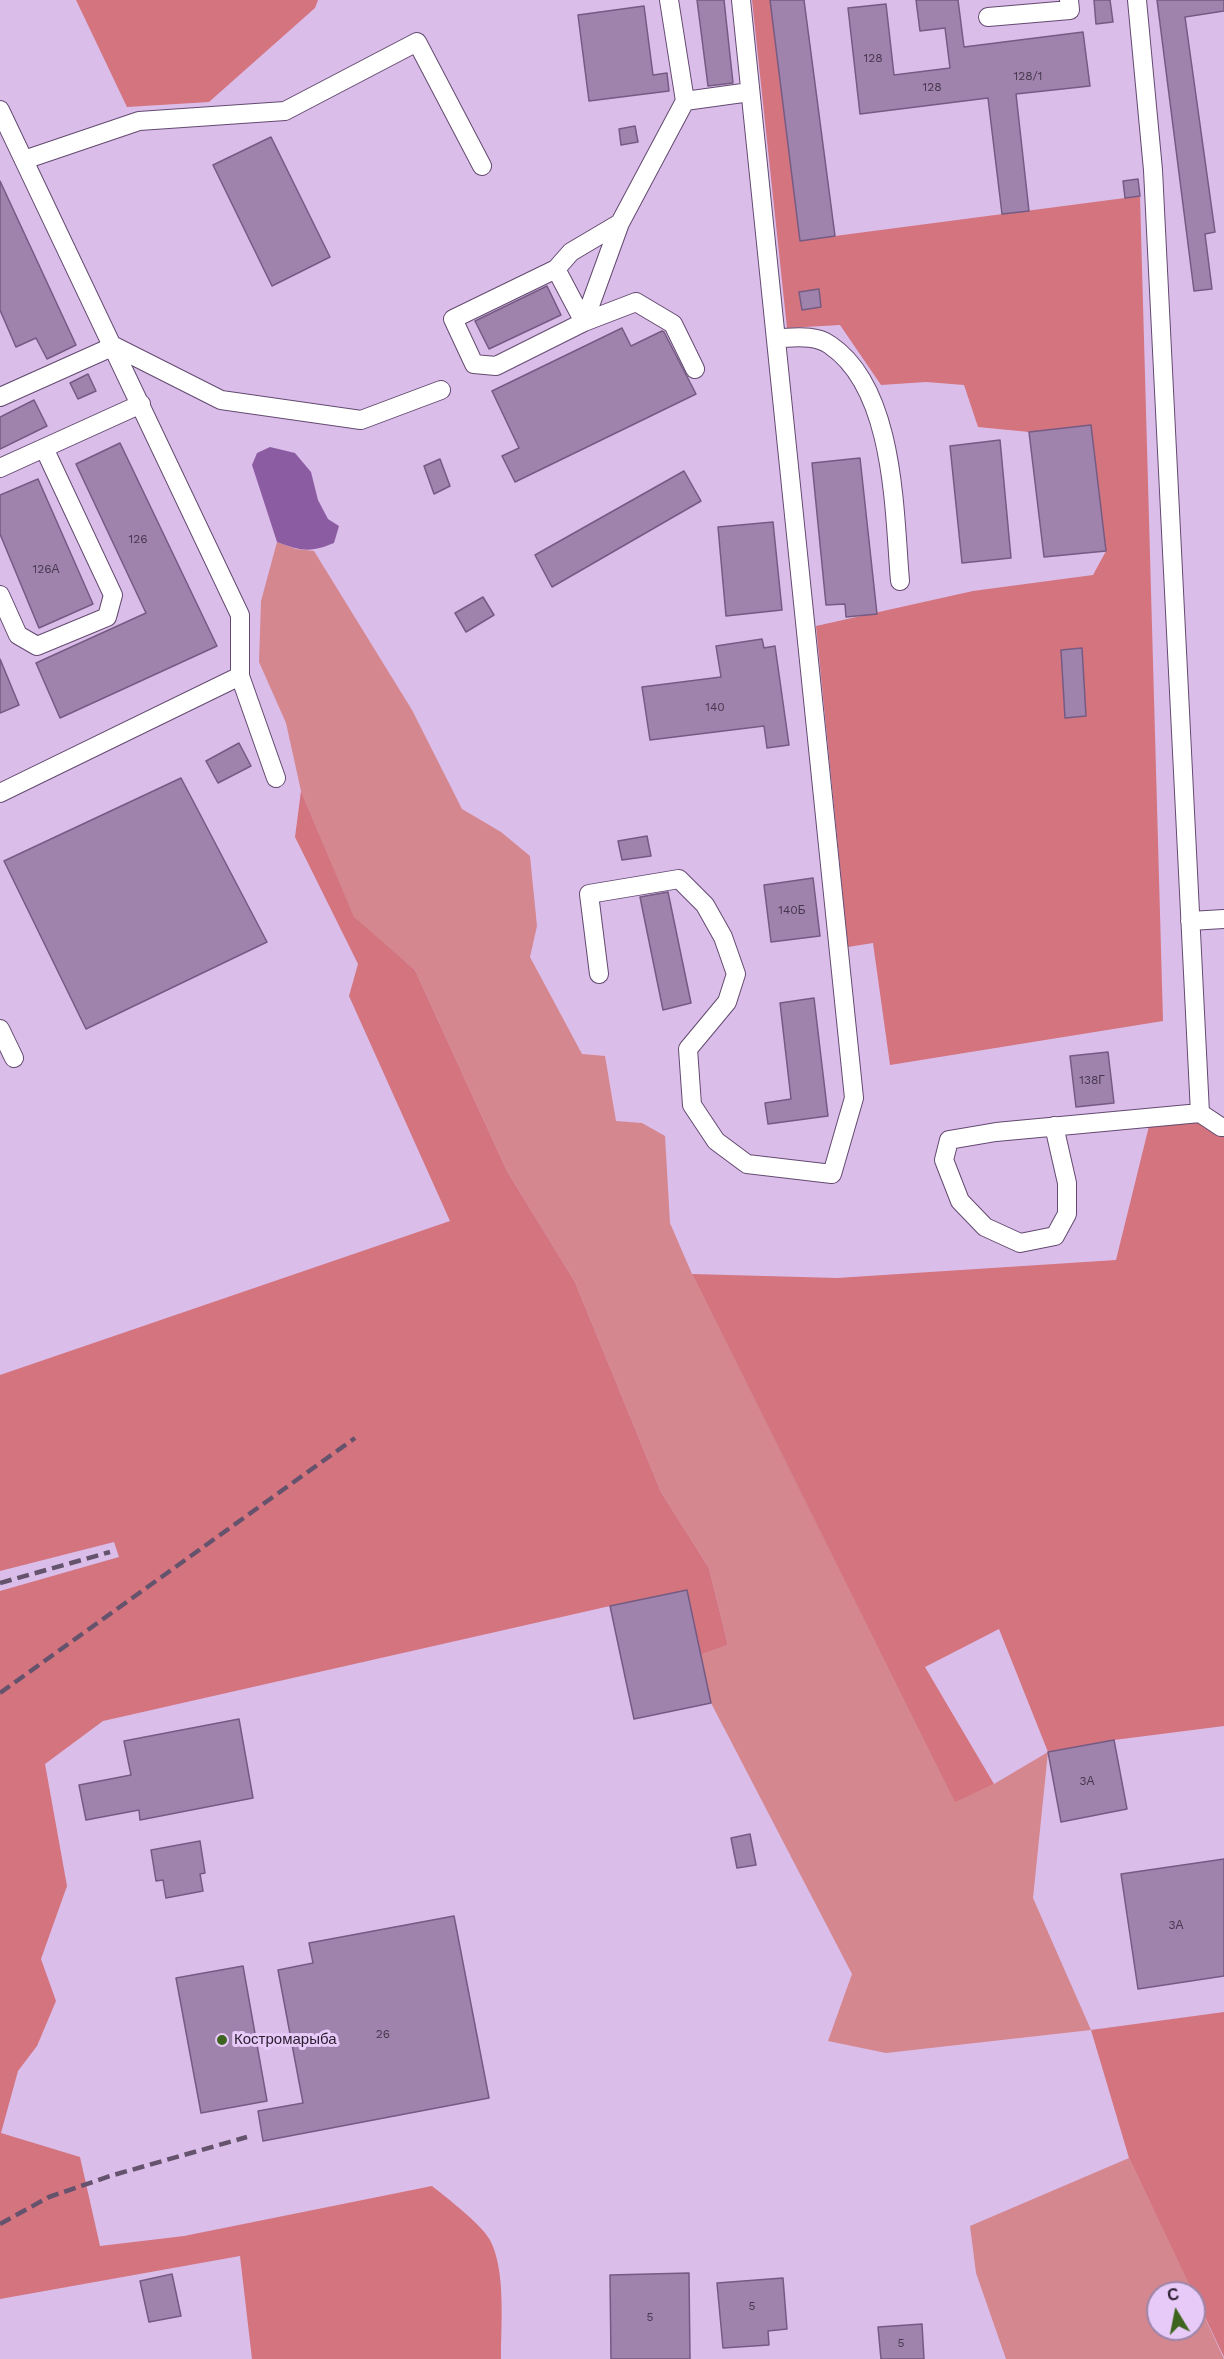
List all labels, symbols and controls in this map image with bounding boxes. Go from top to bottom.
house number: 128 [863,51,883,65]
house number: 128/1 [1014,69,1042,83]
house number: 128 [922,80,942,94]
house number: 126 [129,532,147,546]
house number: 126А [33,562,59,576]
house number: 140 [705,700,725,714]
house number: 140Б [778,903,806,917]
house number: 138Г [1079,1073,1105,1087]
house number: 3А [1080,1774,1094,1788]
house number: 3А [1169,1918,1183,1932]
house number: 26 [376,2027,390,2041]
place label: Костромарыба [234,2031,337,2049]
marker: Костромарыба [215,2033,229,2047]
north arrow [1146,2281,1206,2341]
text: С [1166,2284,1180,2305]
house number: 5 [749,2299,755,2313]
house number: 5 [647,2310,653,2324]
house number: 5 [898,2336,904,2350]

